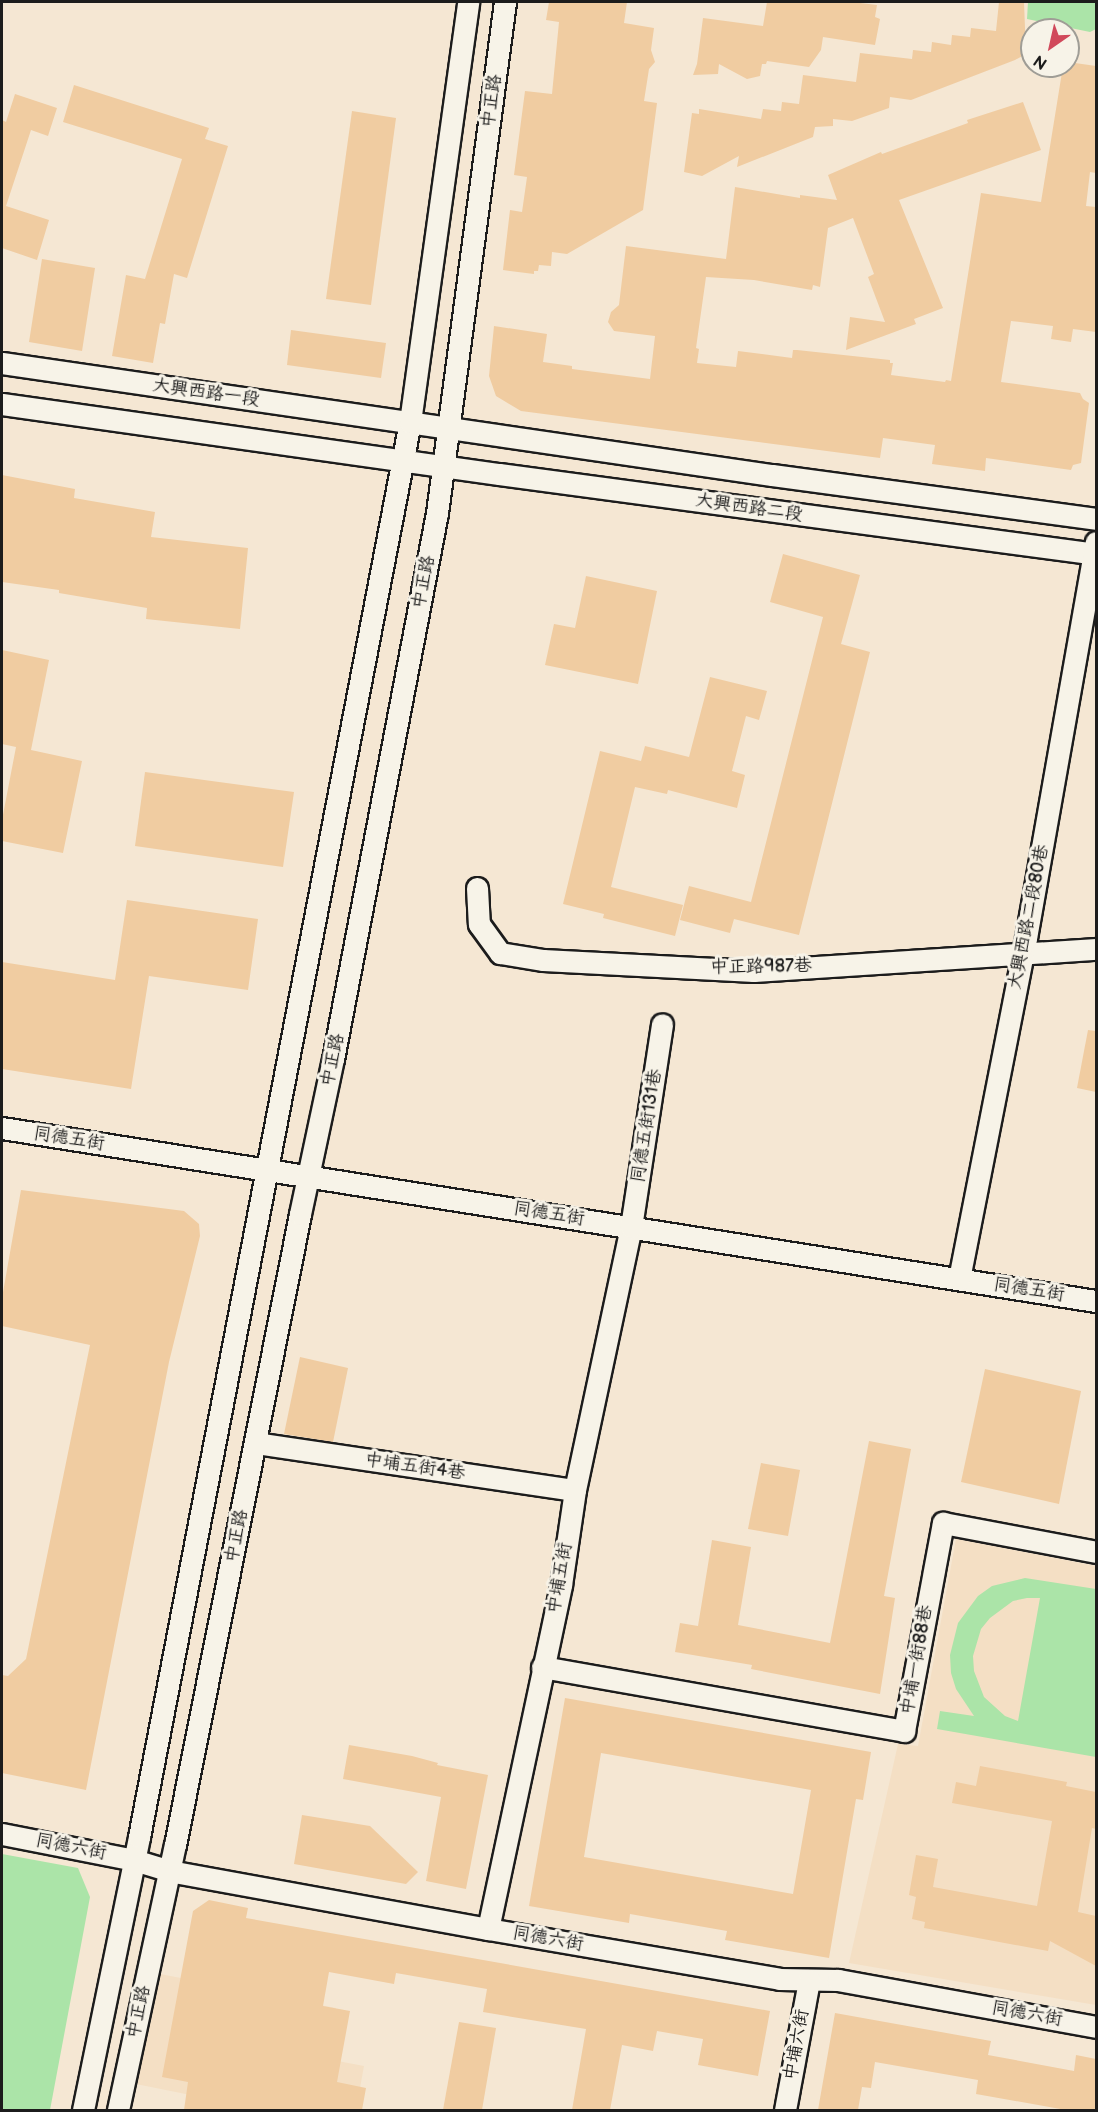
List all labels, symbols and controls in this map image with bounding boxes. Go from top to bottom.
north arrow [1020,18,1080,78]
text: N [1030,50,1051,73]
street label: 中正路 [478,73,506,129]
street label: 大興西路一段 [151,375,261,411]
street label: 大興西路二段 [694,490,804,526]
street label: 中正路 [408,553,440,611]
street label: 大興西路二段80巷 [1004,843,1054,991]
street label: 中正路987巷 [710,955,812,979]
street label: 中正路 [317,1031,349,1089]
street label: 同德五街131巷 [627,1068,667,1184]
street label: 同德五街 [32,1123,106,1155]
street label: 同德五街 [512,1198,586,1230]
street label: 同德五街 [992,1274,1066,1306]
street label: 中埔五街4巷 [363,1449,467,1485]
street label: 中正路 [221,1507,253,1565]
street label: 中埔五街 [543,1541,577,1615]
street label: 中埔一街88巷 [897,1603,937,1717]
street label: 同德六街 [34,1830,108,1864]
street label: 同德六街 [511,1922,585,1956]
street label: 中正路 [123,1983,155,2041]
street label: 同德六街 [990,1997,1064,2031]
street label: 中埔六街 [780,2008,814,2082]

